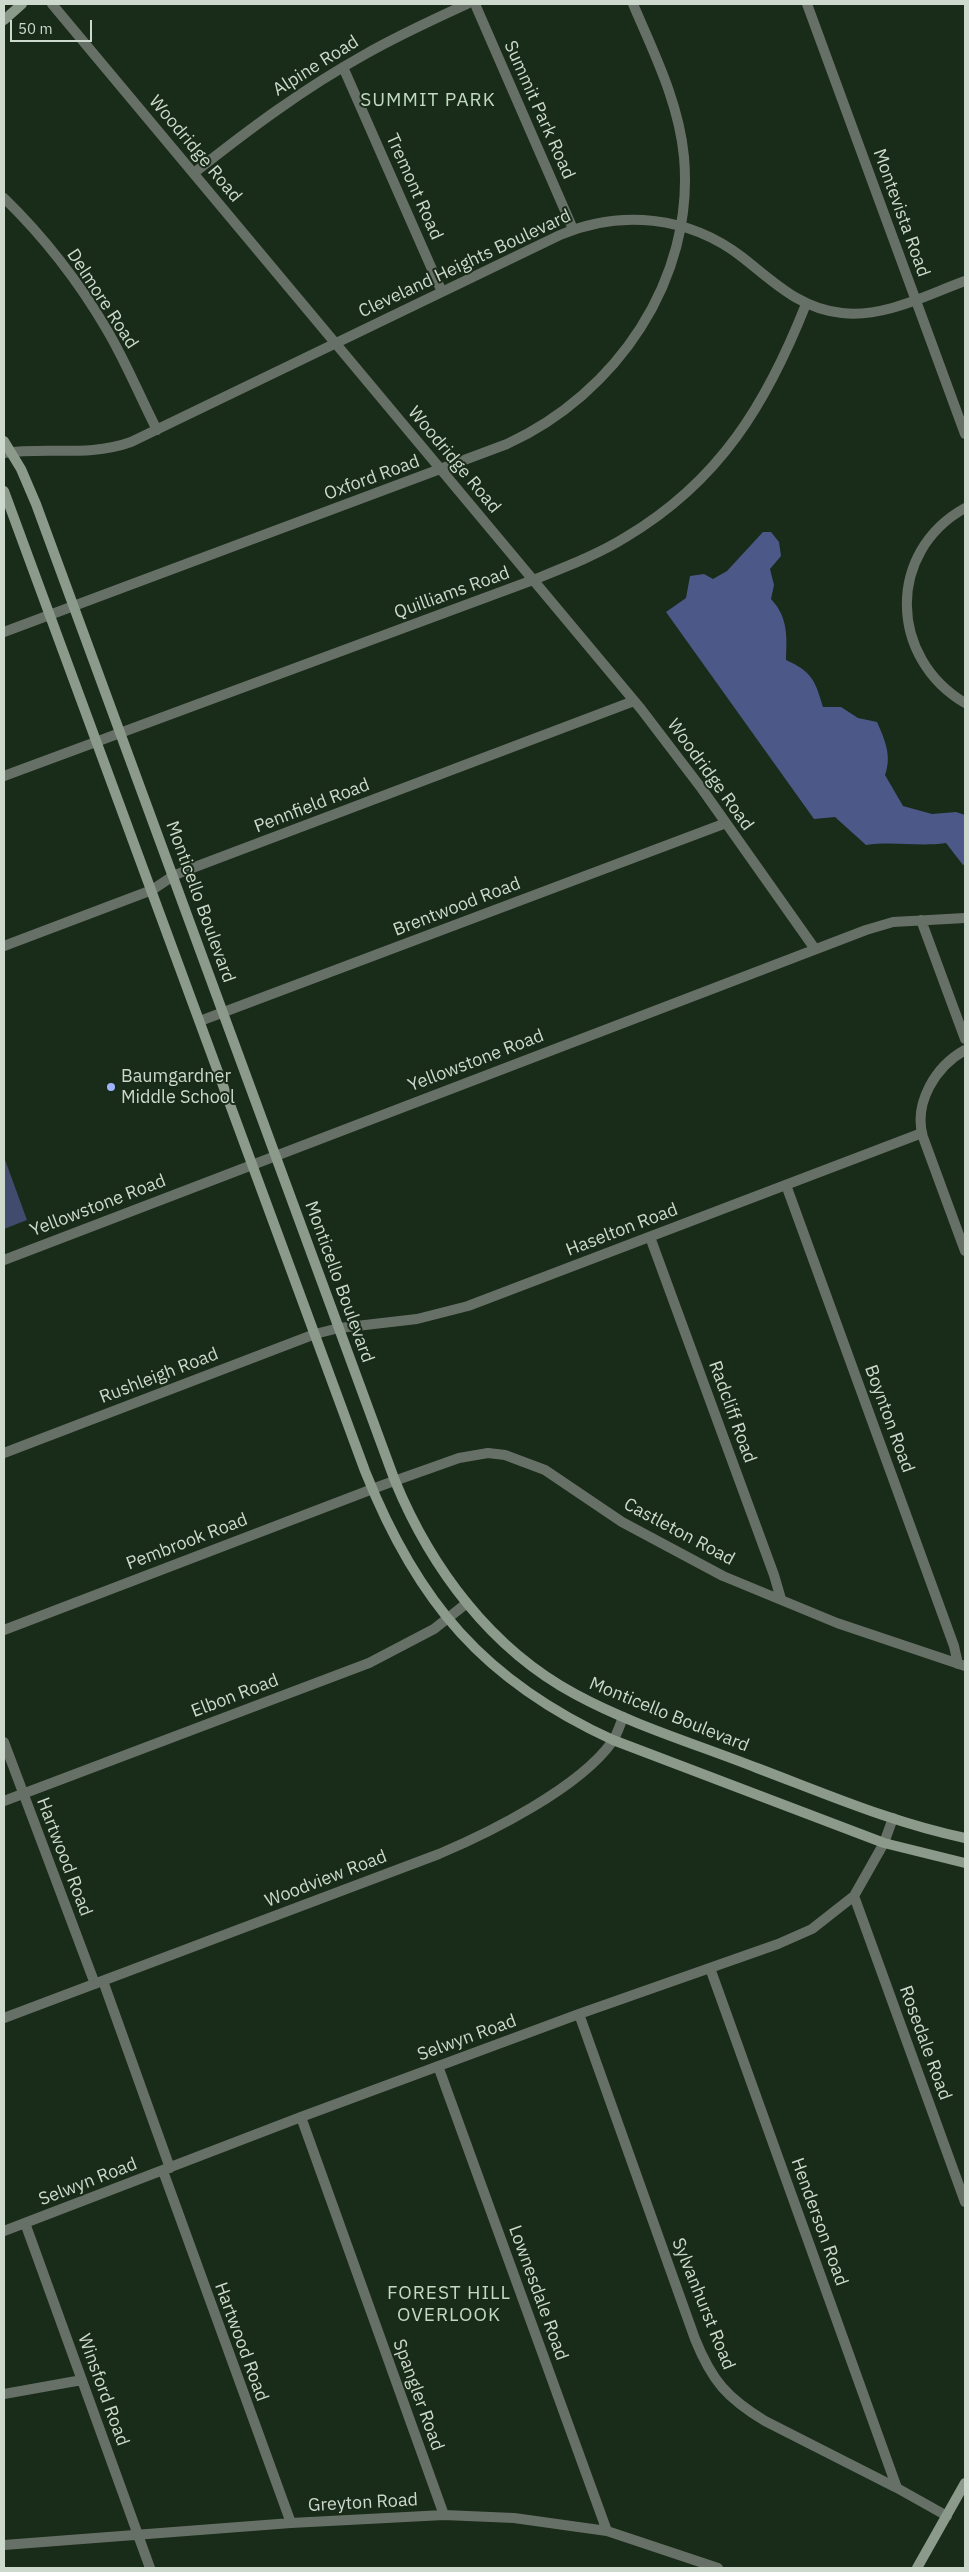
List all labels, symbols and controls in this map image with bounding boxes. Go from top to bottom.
scale bar [12,10,95,42]
text: 50 m [18,19,53,38]
street label: Alpine Road [269,31,363,101]
street label: Summit Park Road [499,37,579,183]
district label: SUMMIT PARK [359,90,497,112]
street label: Woodridge Road [144,91,246,207]
street label: Tremont Road [381,131,447,243]
street label: Montevista Road [868,146,934,280]
street label: Cleveland Heights Boulevard [355,205,575,323]
street label: Delmore Road [62,245,142,353]
street label: Woodridge Road [403,402,505,518]
street label: Oxford Road [321,451,423,505]
street label: Quilliams Road [391,562,513,624]
street label: Woodridge Road [662,715,758,835]
street label: Pennfield Road [251,774,373,838]
street label: Monticello Boulevard [161,818,239,986]
street label: Brentwood Road [390,873,524,941]
street label: Yellowstone Road [405,1025,547,1097]
place label: Baumgardner Middle School [121,1066,235,1108]
marker: Baumgardner Middle School [105,1081,117,1093]
street label: Yellowstone Road [27,1170,169,1242]
street label: Monticello Boulevard [300,1198,378,1366]
street label: Haselton Road [563,1199,681,1261]
street label: Rushleigh Road [97,1343,221,1409]
street label: Radcliff Road [704,1358,760,1466]
street label: Boynton Road [860,1362,918,1476]
street label: Castleton Road [620,1494,738,1570]
street label: Pembrook Road [123,1509,251,1575]
street label: Elbon Road [188,1669,282,1723]
street label: Monticello Boulevard [586,1673,752,1757]
street label: Hartwood Road [31,1795,97,1919]
street label: Woodview Road [262,1846,390,1912]
street label: Rosedale Road [894,1983,956,2103]
street label: Selwyn Road [415,2010,519,2066]
street label: Selwyn Road [36,2153,140,2211]
street label: Henderson Road [786,2155,852,2289]
street label: Lownesdale Road [504,2223,572,2363]
street label: Sylvanhurst Road [667,2235,739,2373]
street label: Hartwood Road [209,2279,273,2405]
district label: FOREST HILL OVERLOOK [386,2283,512,2327]
street label: Winsford Road [73,2331,133,2449]
street label: Spangler Road [388,2336,448,2454]
street label: Greyton Road [308,2489,418,2517]

